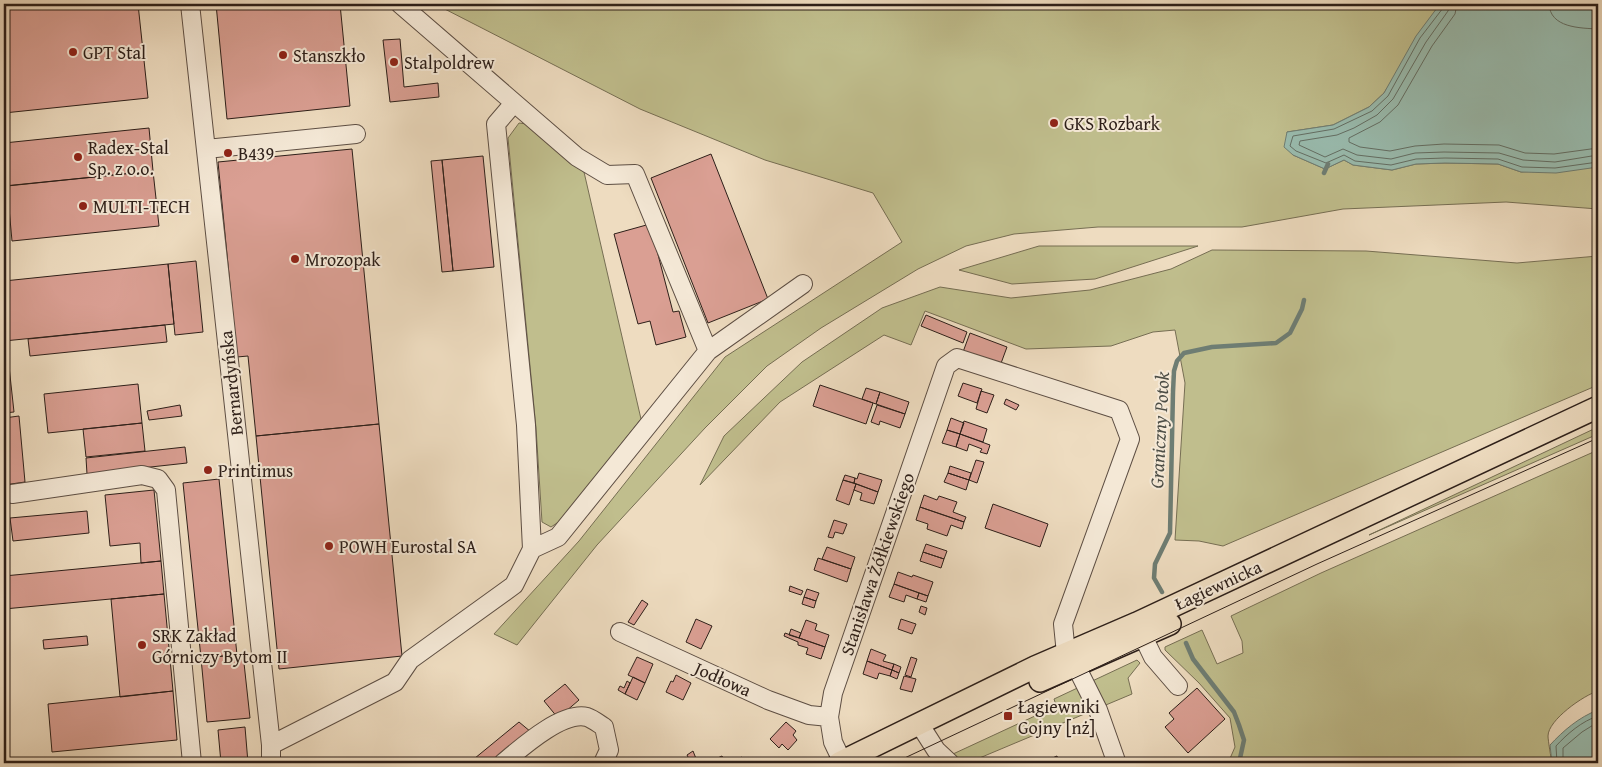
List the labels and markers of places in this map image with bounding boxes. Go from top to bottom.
place label: GPT Stal [83,39,146,66]
place label: Stanszkło [293,42,365,69]
marker: GPT Stal [67,46,79,58]
marker: Stanszkło [277,49,289,61]
place label: Stalpoldrew [404,49,495,76]
marker: Stalpoldrew [388,56,400,68]
place label: GKS Rozbark [1064,110,1161,137]
marker: GKS Rozbark [1048,117,1060,129]
place label: Radex-Stal Sp. z o.o. [88,134,169,182]
place label: B439 [238,140,274,167]
marker: B439 [222,147,234,159]
marker: Radex-Stal Sp. z o.o. [72,151,84,163]
place label: MULTI-TECH [93,193,190,220]
marker: MULTI-TECH [77,200,89,212]
place label: Mrozopak [305,246,381,273]
marker: Mrozopak [289,253,301,265]
place label: Printimus [218,457,293,484]
marker: Printimus [202,464,214,476]
place label: POWH Eurostal SA [339,533,477,560]
marker: POWH Eurostal SA [323,540,335,552]
place label: SRK Zakład Górniczy Bytom II [152,622,288,670]
marker: SRK Zakład Górniczy Bytom II [136,639,148,651]
place label: Łagiewniki Gojny [nż] [1018,693,1100,741]
marker: Łagiewniki Gojny [nż] [1002,710,1014,722]

